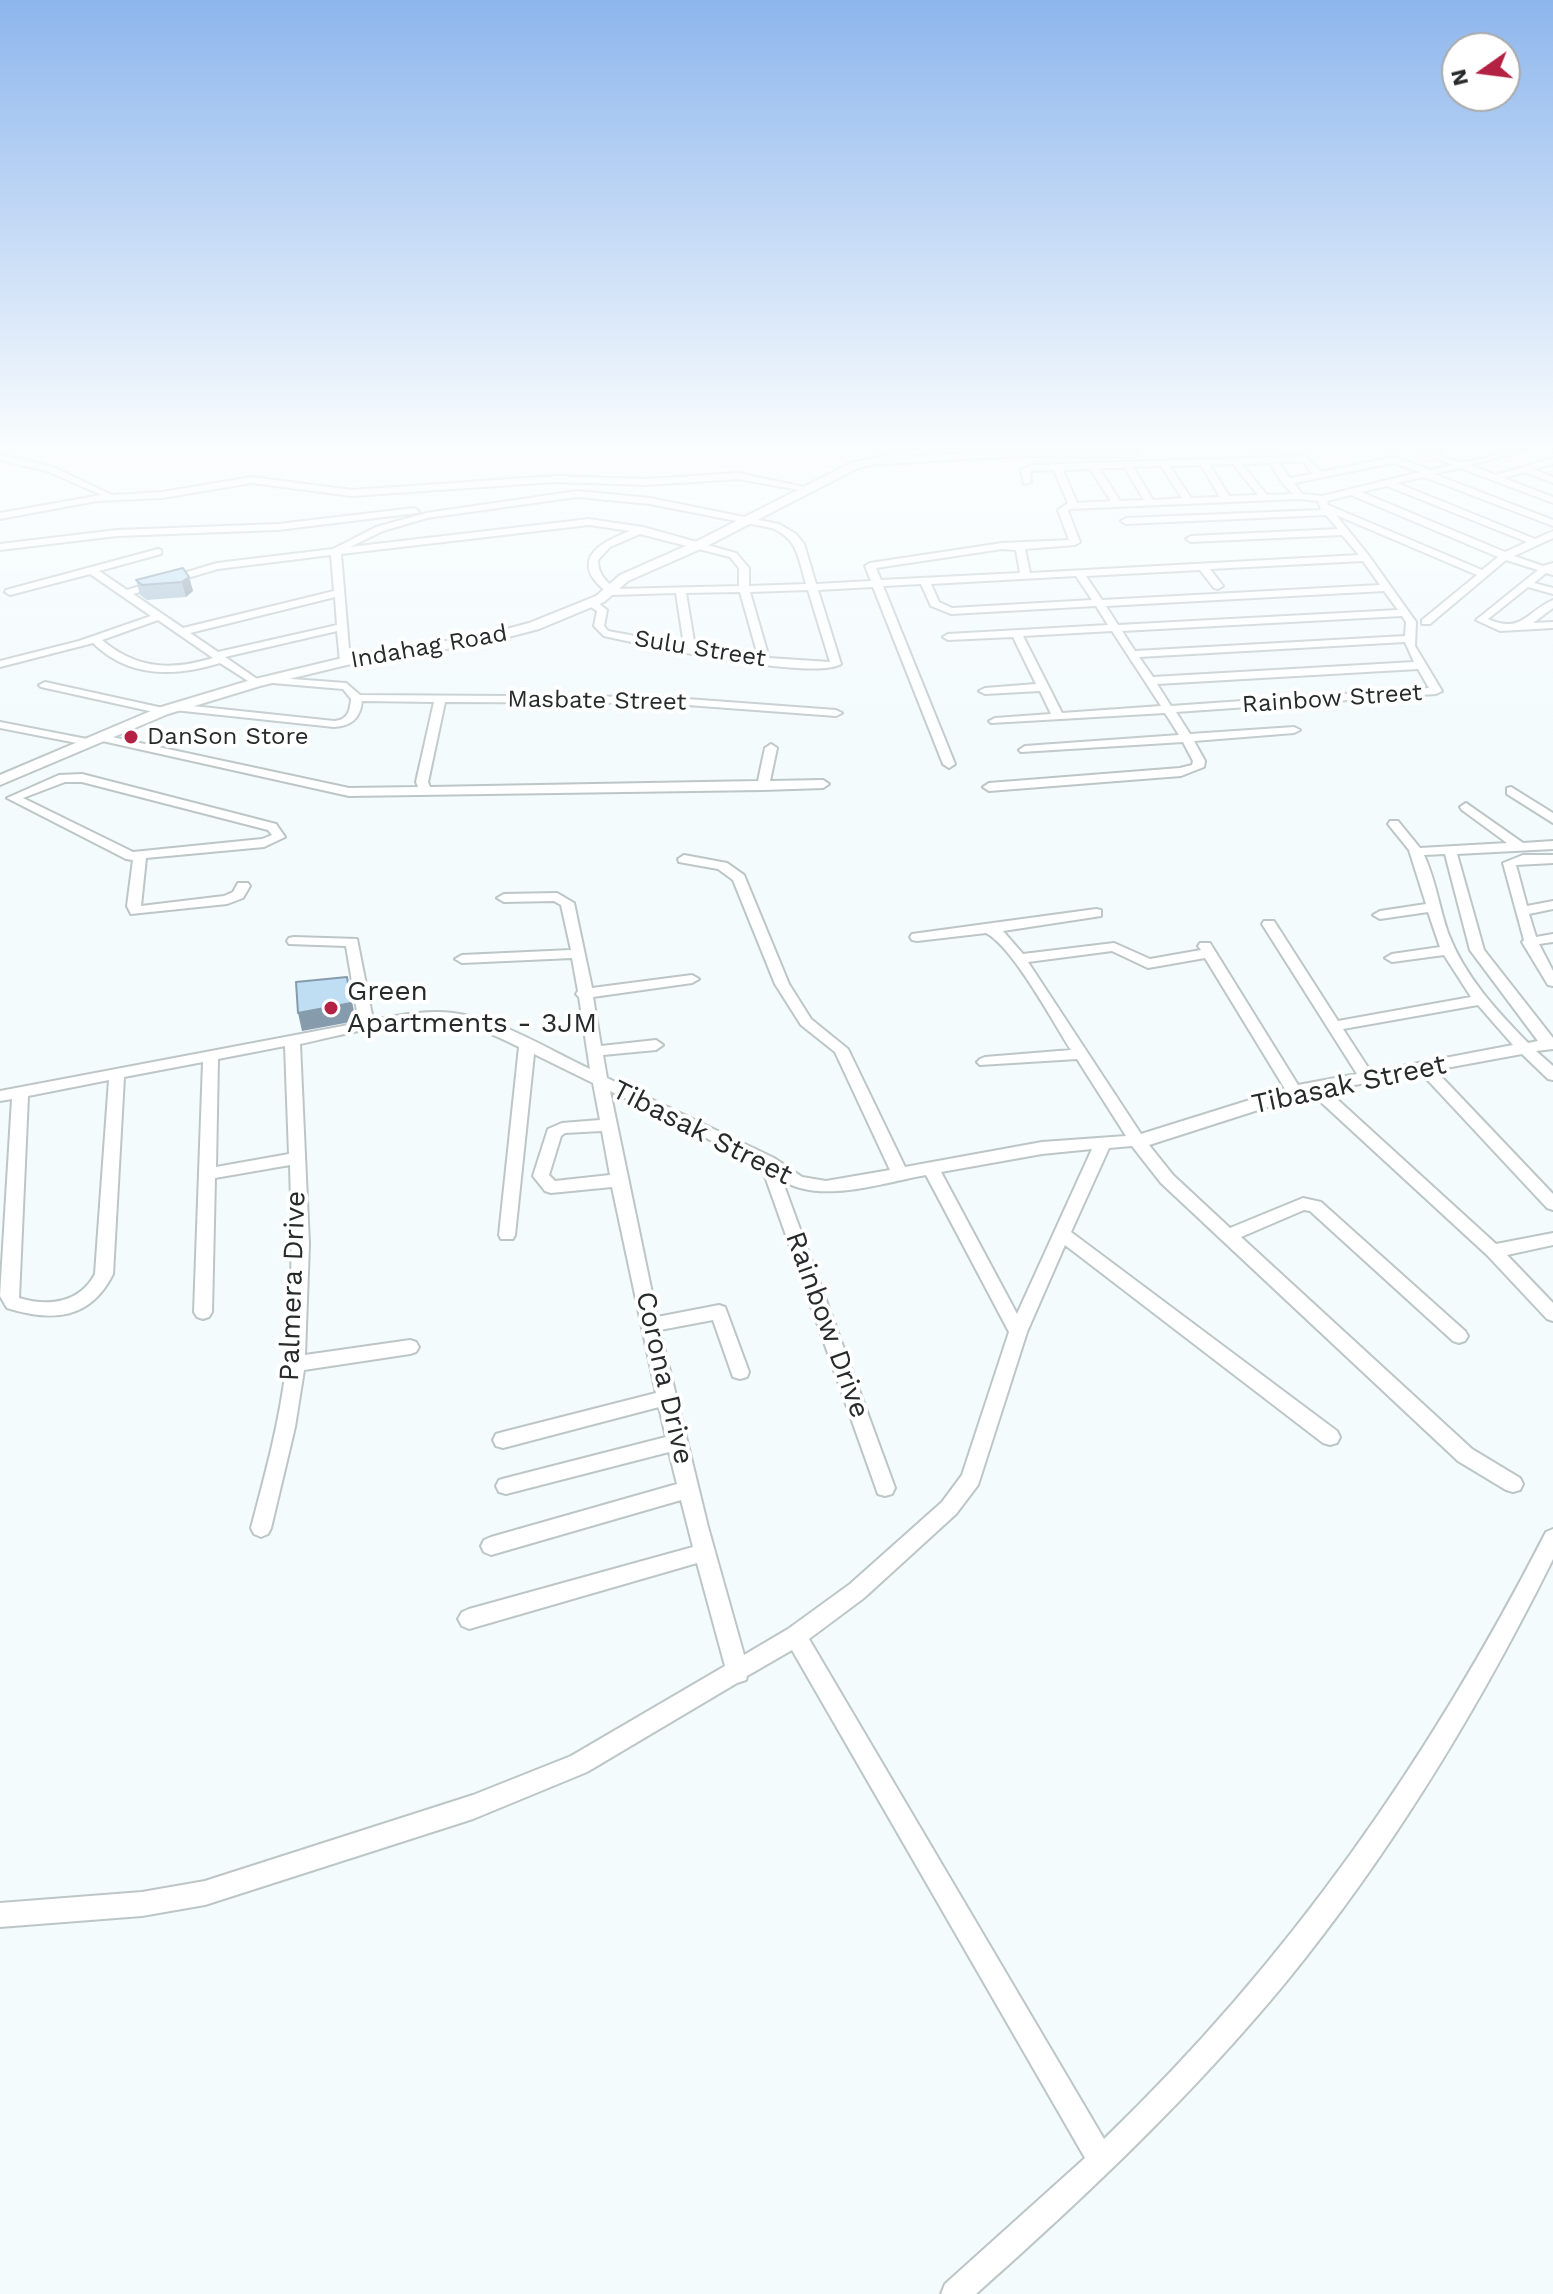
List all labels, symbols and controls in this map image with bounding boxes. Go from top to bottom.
north arrow [1441,32,1521,112]
text: N [1445,67,1473,88]
street label: Indahag Road [348,619,510,675]
street label: Sulu Street [632,624,768,674]
street label: Rainbow Street [1241,678,1423,720]
street label: Masbate Street [507,685,687,717]
place label: DanSon Store [147,723,309,751]
marker: DanSon Store [122,728,140,746]
place label: Green Apartments - 3JM [347,975,597,1041]
marker: Green Apartments - 3JM [322,999,340,1017]
street label: Tibasak Street [1249,1048,1449,1122]
street label: Tibasak Street [606,1073,798,1193]
street label: Palmera Drive [273,1190,313,1382]
street label: Rainbow Drive [778,1227,876,1423]
street label: Corona Drive [628,1288,700,1468]

